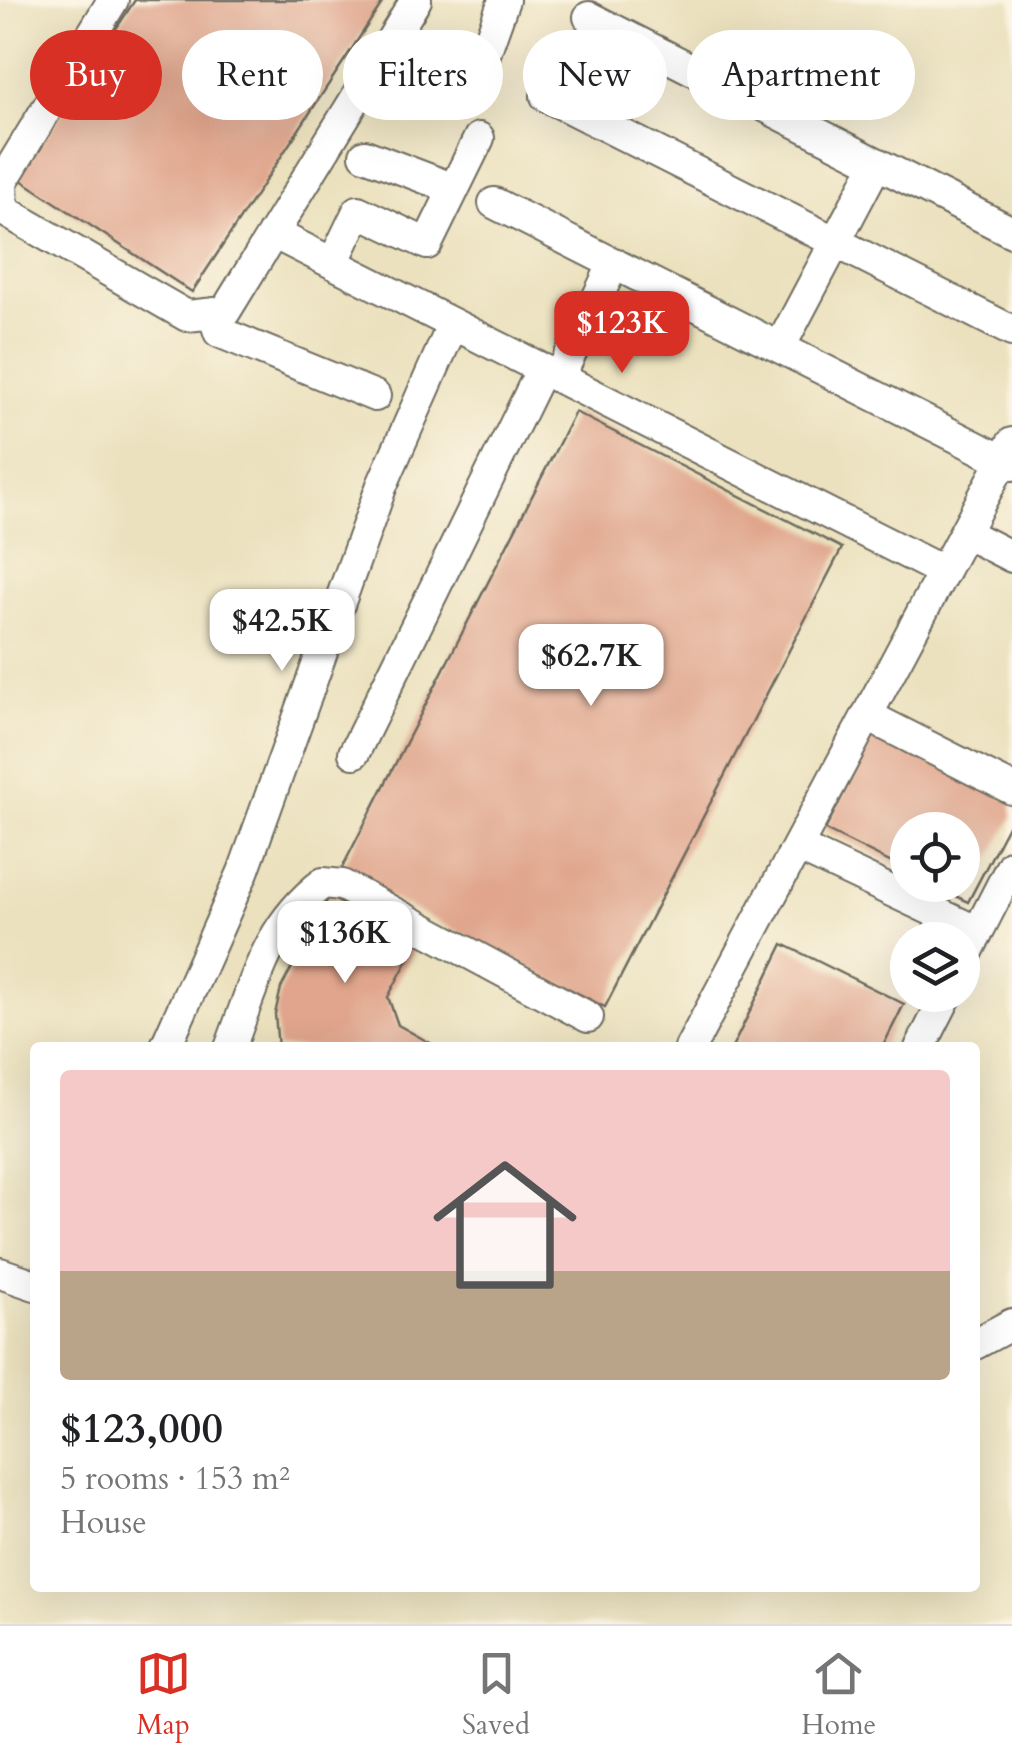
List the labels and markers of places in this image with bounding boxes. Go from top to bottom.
pin: $123K [552,291,692,376]
pin: $42.5K [201,589,363,674]
pin: $62.7K [510,624,672,709]
pin: $136K [275,901,415,986]

